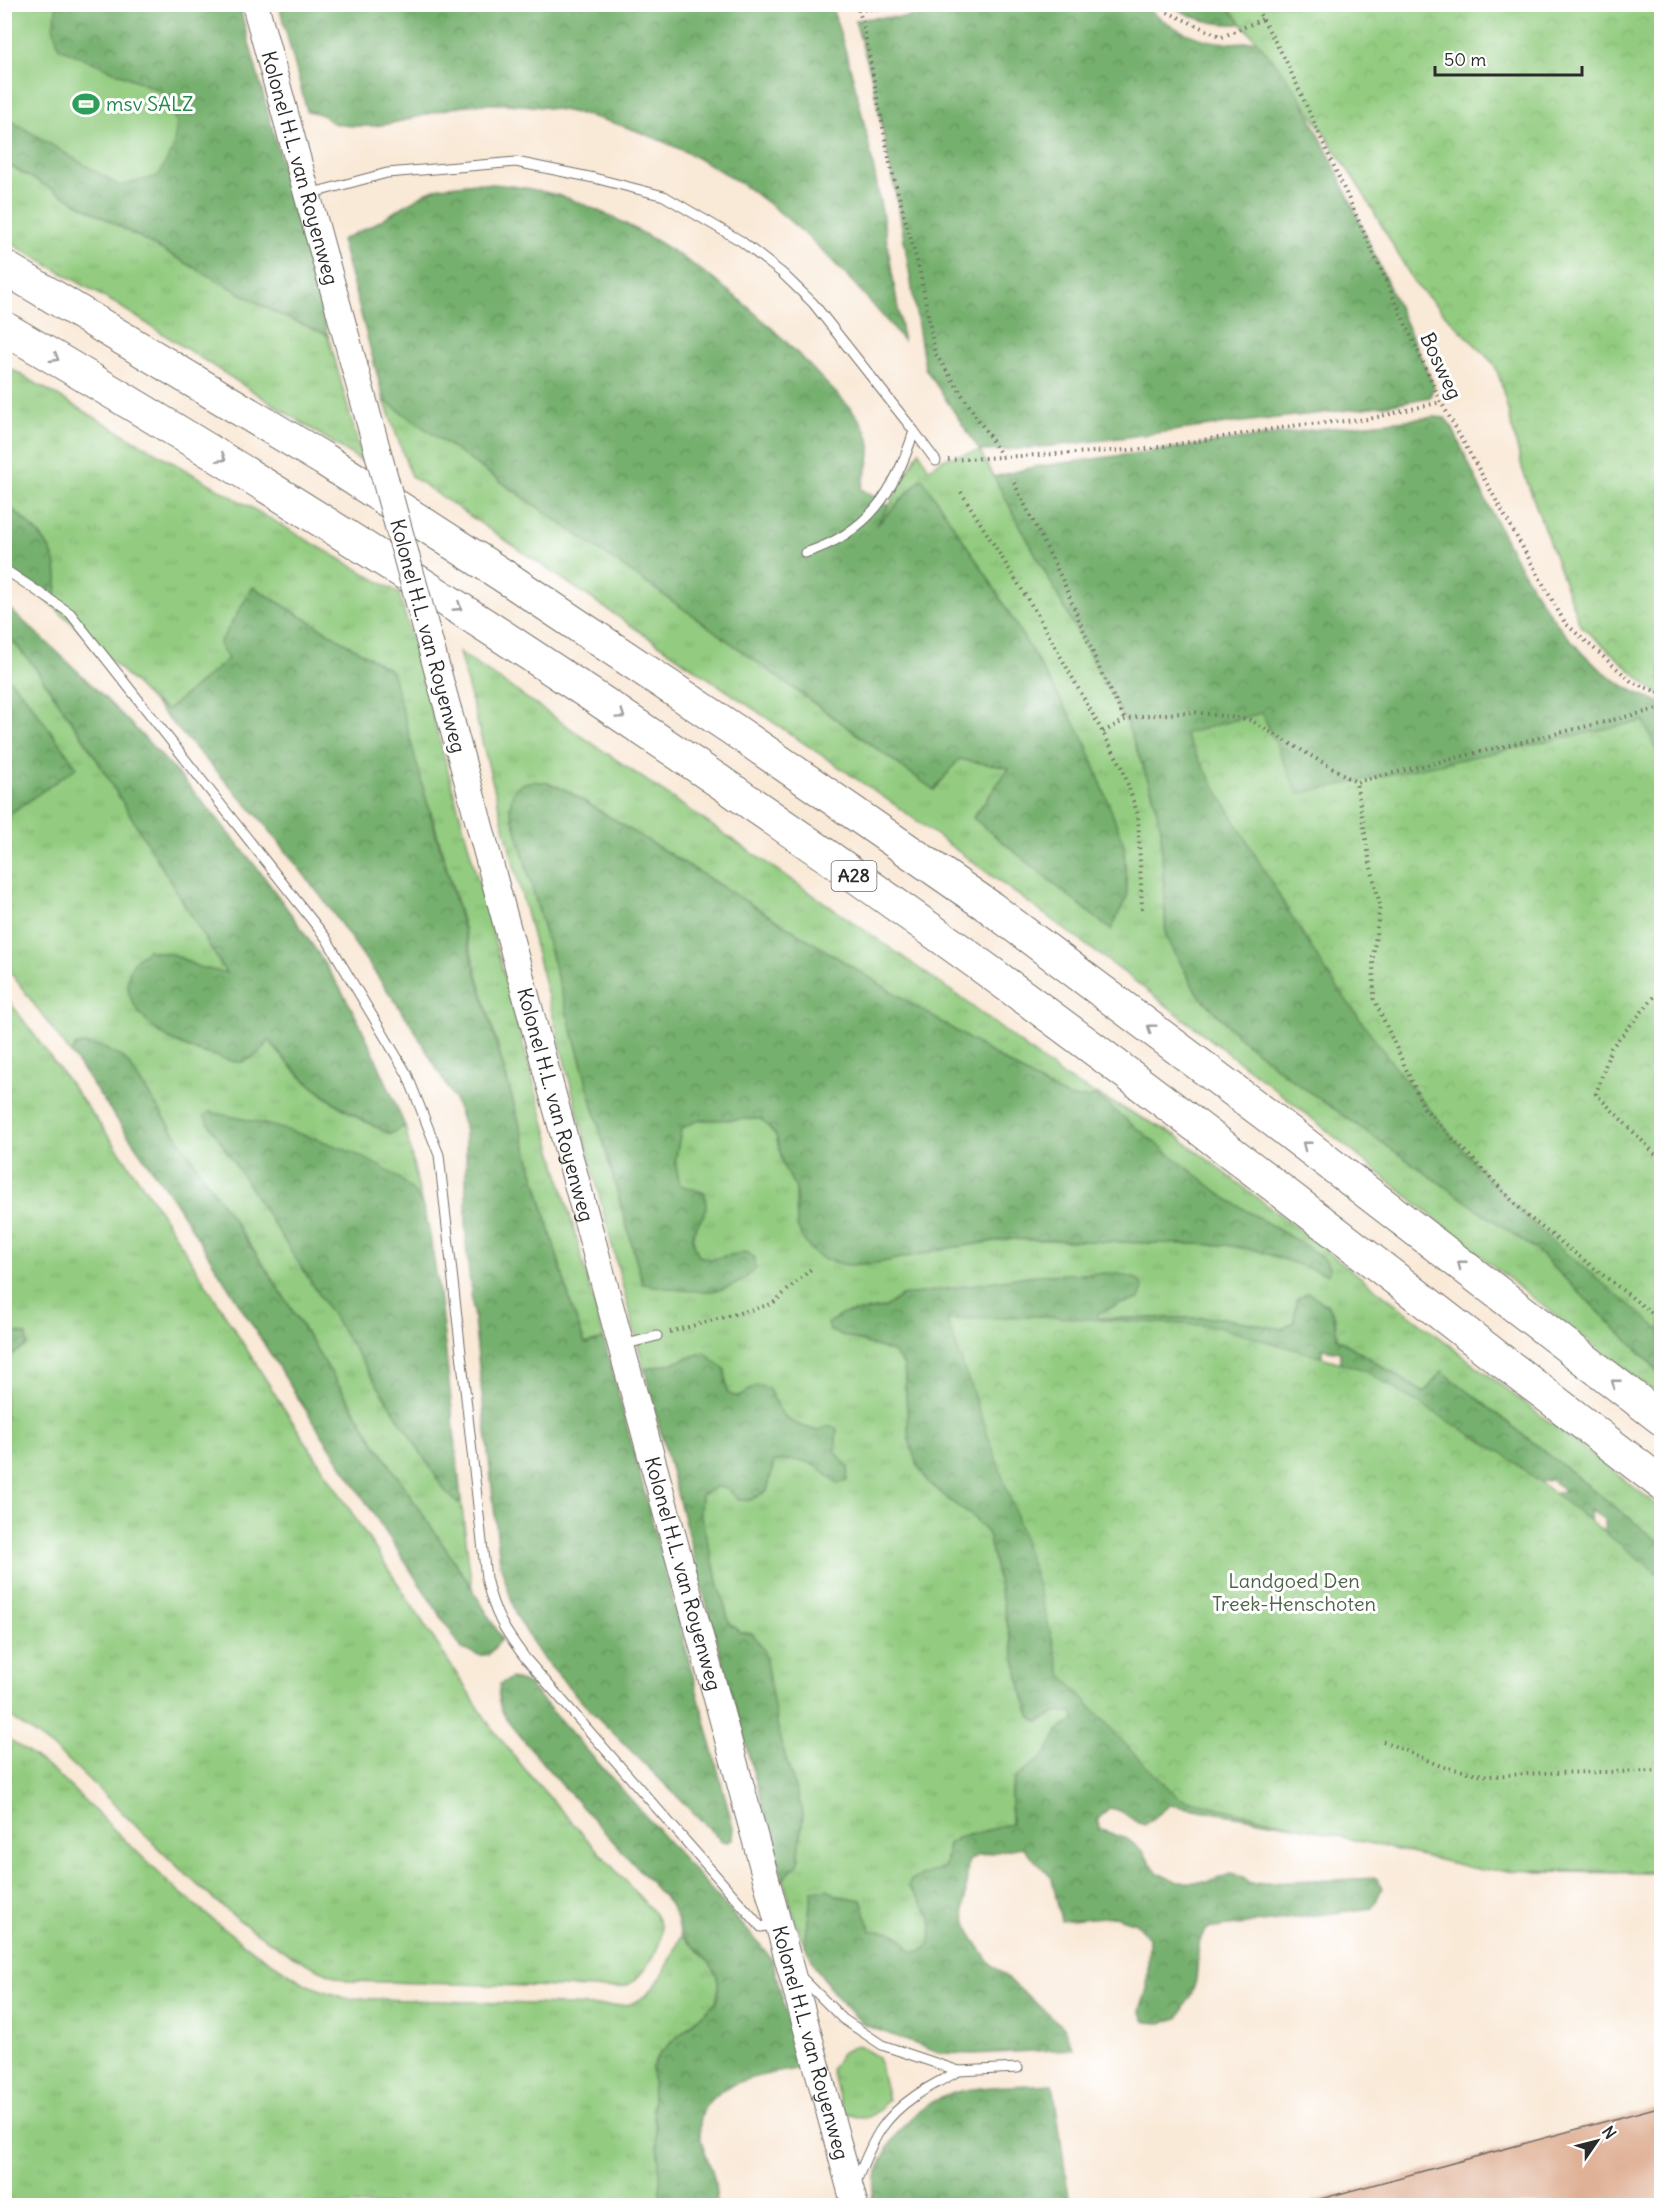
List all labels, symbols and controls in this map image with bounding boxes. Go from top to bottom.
scale bar [1435,39,1582,77]
street label: Kolonel H.L. van Royenweg [256,48,344,288]
text: 50 m [1444,48,1486,71]
sports icon: msv SALZ [71,89,101,119]
place label: msv SALZ [106,91,193,116]
street label: Bosweg [1415,328,1468,403]
one-way arrow [49,351,59,362]
one-way arrow [216,451,226,463]
street label: Kolonel H.L. van Royenweg [385,516,472,756]
one-way arrow [451,600,462,611]
one-way arrow [614,707,625,718]
road number: A28 [832,861,876,891]
street label: Kolonel H.L. van Royenweg [512,985,600,1224]
one-way arrow [1146,1024,1157,1035]
one-way arrow [1302,1142,1313,1153]
one-way arrow [1456,1261,1467,1272]
one-way arrow [1611,1380,1622,1391]
street label: Kolonel H.L. van Royenweg [640,1454,727,1693]
park label: Landgoed Den Treek-Henschoten [1212,1568,1376,1616]
street label: Kolonel H.L. van Royenweg [767,1923,855,2162]
north arrow [1567,2111,1627,2171]
text: N [1598,2122,1621,2143]

